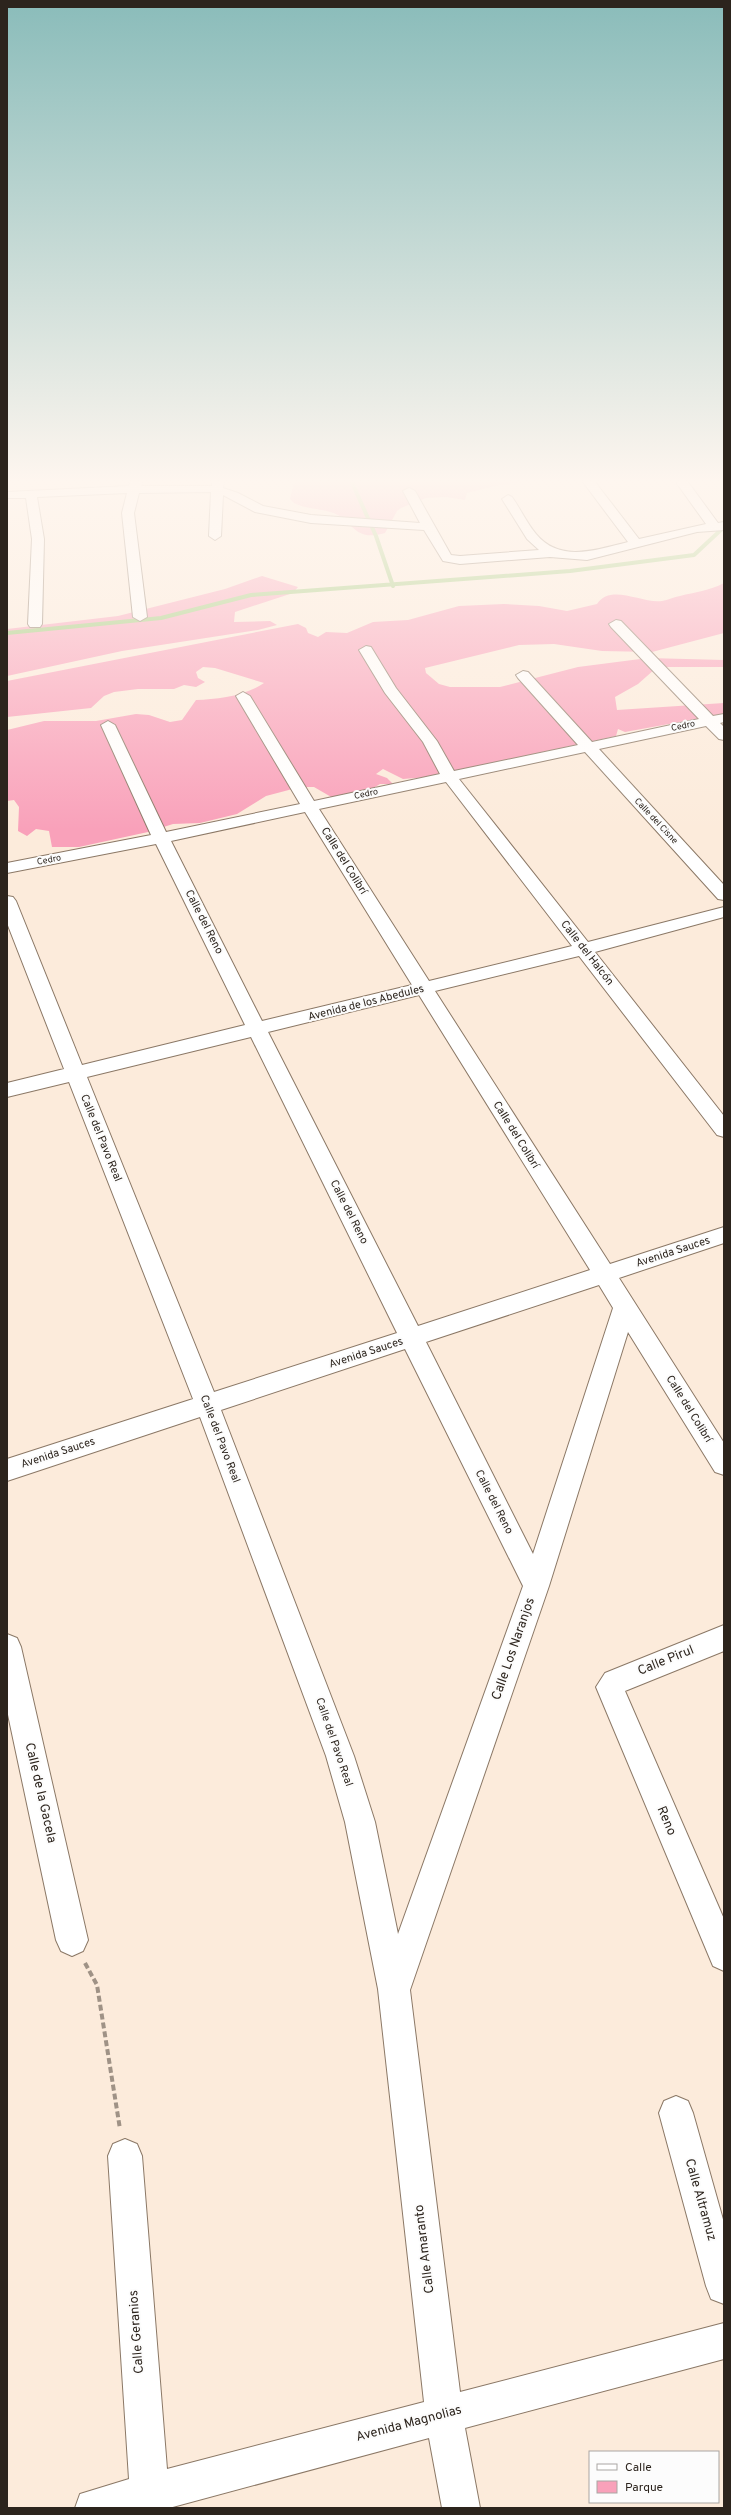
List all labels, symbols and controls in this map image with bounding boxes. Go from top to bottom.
street label: Cedro [670,718,696,734]
street label: Cedro [353,786,379,802]
street label: Calle del Cisne [632,796,680,846]
street label: Calle del Colibrí [318,825,371,898]
street label: Cedro [36,852,62,868]
street label: Calle del Reno [182,887,226,957]
street label: Calle del Halcón [557,918,617,988]
street label: Avenida de los Abedules [307,982,425,1024]
street label: Calle del Pavo Real [77,1092,125,1184]
street label: Calle del Colibrí [490,1099,543,1172]
street label: Calle del Reno [327,1177,371,1247]
street label: Avenida Sauces [634,1233,712,1271]
street label: Avenida Sauces [327,1334,405,1372]
street label: Calle del Colibrí [663,1373,716,1446]
street label: Calle del Pavo Real [197,1393,243,1485]
street label: Avenida Sauces [19,1434,97,1472]
street label: Calle del Reno [472,1467,516,1537]
street label: Calle Los Naranjos [489,1596,539,1702]
street label: Calle Pirul [636,1642,696,1680]
street label: Calle del Pavo Real [312,1696,356,1788]
street label: Calle de la Gacela [21,1741,59,1845]
street label: Reno [653,1804,679,1838]
street label: Calle Altramuz [681,2157,719,2243]
street label: Calle Amaranto [412,2204,438,2294]
street label: Calle Geranios [126,2290,148,2374]
street label: Avenida Magnolias [354,2402,464,2446]
legend [589,2451,719,2503]
text: Calle [625,2460,652,2476]
text: Parque [625,2480,663,2496]

